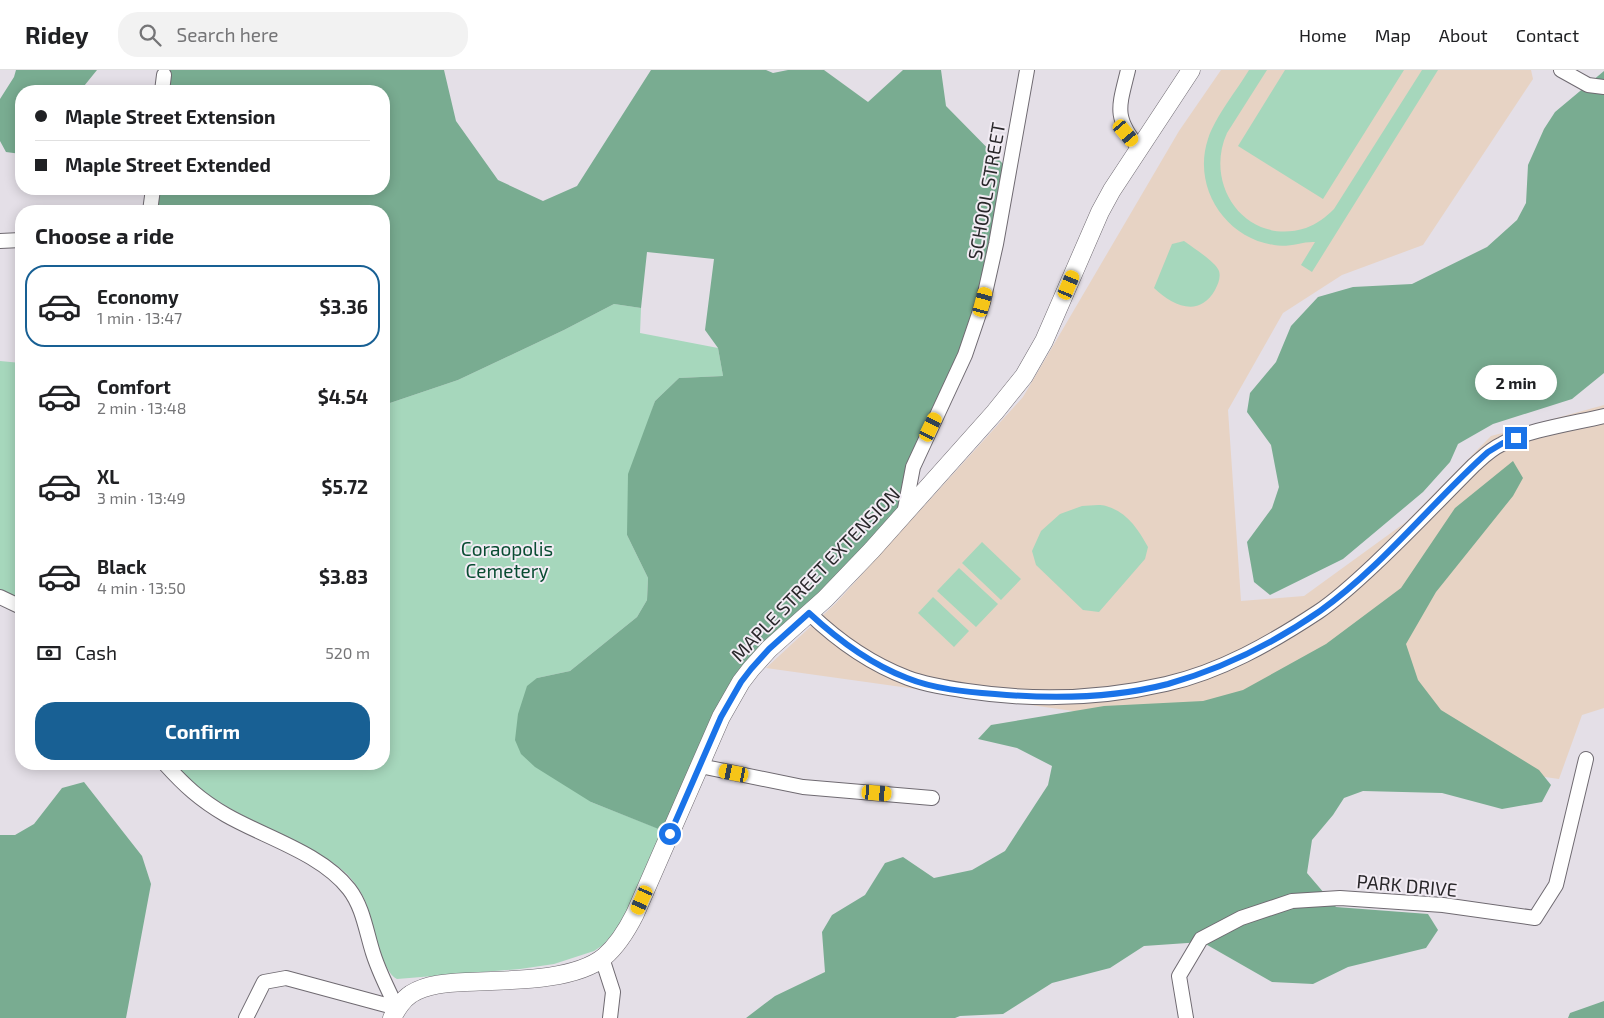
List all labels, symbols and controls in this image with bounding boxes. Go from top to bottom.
search box [118,12,468,57]
text: Ridey [25,20,88,49]
icon: search [136,21,164,49]
text: Search here [176,23,279,46]
text: Home [1299,24,1347,46]
text: Map [1375,24,1411,46]
text: About [1439,24,1488,46]
text: Contact [1516,24,1579,46]
text: Maple Street Extension [65,105,275,128]
car [1110,117,1141,149]
street label: SCHOOL STREET [963,121,1009,261]
text: Maple Street Extended [65,153,271,176]
text: Choose a ride [35,222,174,248]
car [1056,268,1081,302]
icon: car [37,284,82,329]
text: Economy [97,285,179,308]
car [971,286,994,318]
text: $3.36 [320,295,368,318]
text: 1 min · 13:47 [97,308,182,327]
callout: 2 min [1475,366,1557,400]
text: 2 min [1496,373,1536,392]
icon: car [37,374,82,419]
text: Comfort [97,375,171,398]
text: $4.54 [318,385,368,408]
text: 2 min · 13:48 [97,398,186,417]
car [917,410,944,444]
route end [1505,427,1527,449]
icon: car [37,464,82,509]
text: XL [97,465,119,488]
text: $5.72 [321,475,368,498]
street label: MAPLE STREET EXTENSION [726,482,904,666]
text: 3 min · 13:49 [97,488,186,507]
park label: Coraopolis Cemetery [461,537,553,582]
icon: car [37,554,82,599]
text: Black [97,555,147,578]
text: $3.83 [319,565,368,588]
text: 4 min · 13:50 [97,578,186,597]
icon: cash [35,639,63,667]
text: Cash [75,641,117,664]
text: 520 m [325,643,370,662]
button: Confirm [35,702,370,760]
car [717,763,750,783]
car [861,784,892,802]
route start [659,823,681,845]
street label: PARK DRIVE [1356,869,1458,901]
car [629,883,654,917]

